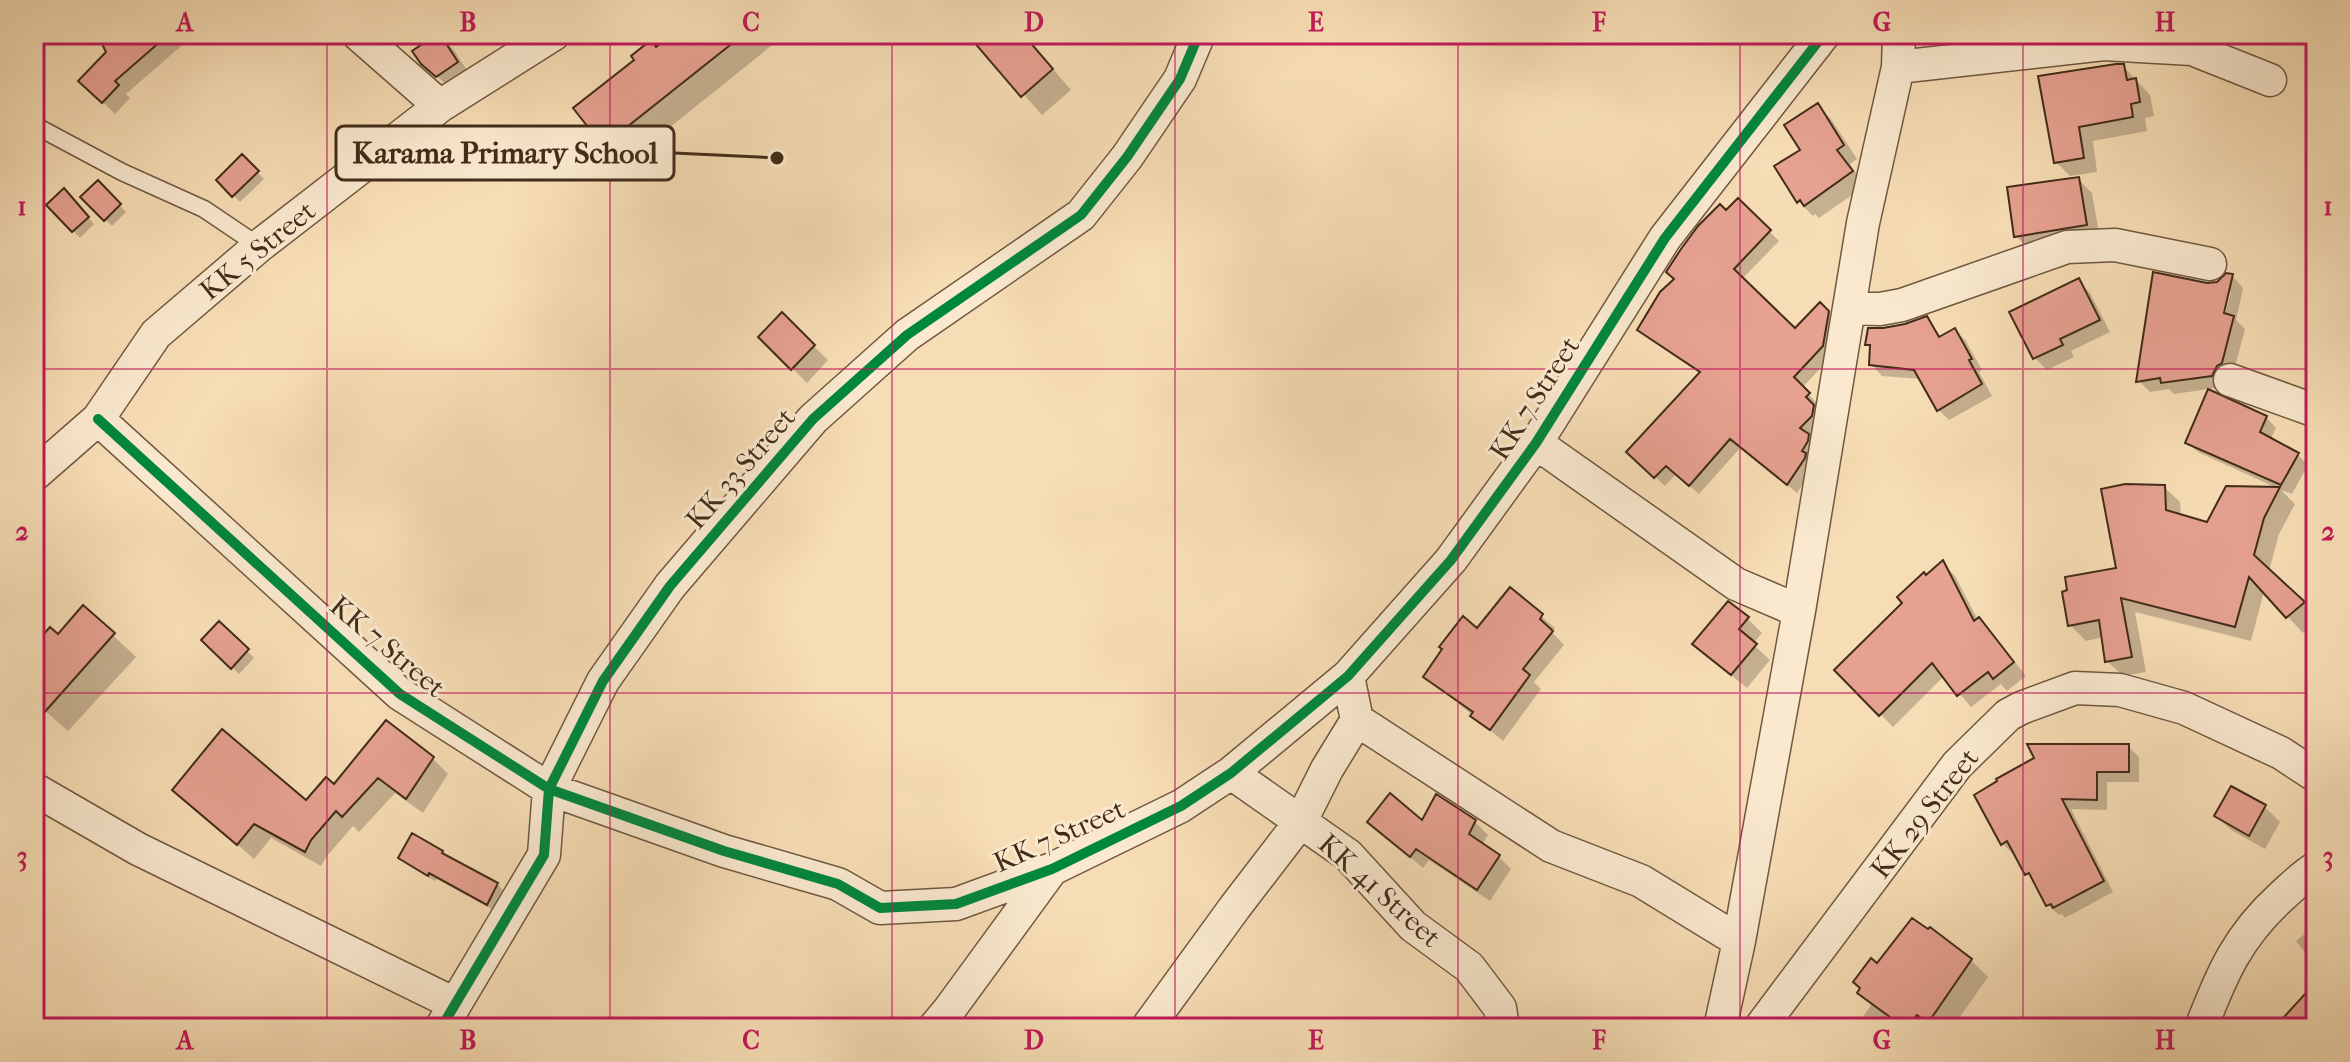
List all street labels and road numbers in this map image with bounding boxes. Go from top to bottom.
street label: KK 5 Street [193,194,322,307]
street label: KK 7 Street [1482,331,1586,466]
street label: KK 33 Street [679,401,802,536]
street label: KK 7 Street [323,589,452,704]
street label: KK 29 Street [1863,742,1985,885]
street label: KK 7 Street [988,792,1130,879]
street label: KK 41 Street [1312,827,1448,954]

